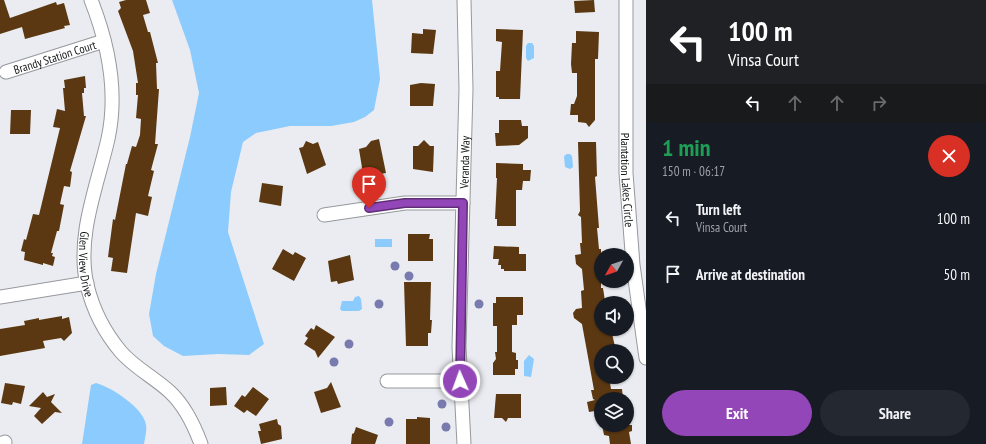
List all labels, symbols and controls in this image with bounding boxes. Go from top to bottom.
text: 100 m [728,12,792,49]
icon: left [662,16,714,68]
street label: Brandy Station Court [12,36,98,77]
text: Vinsa Court [728,48,799,71]
icon: left [742,92,764,114]
icon: ahead [784,92,806,114]
icon: ahead [826,92,848,114]
icon: right [868,92,890,114]
text: 1 min [662,132,710,163]
street label: Plantation Lakes Circle [619,133,638,228]
street label: Veranda Way [456,135,472,190]
button: close [928,135,970,177]
text: 150 m · 06:17 [662,163,725,180]
pin [352,167,386,208]
icon: arrive [358,173,380,195]
text: Turn left [696,200,741,219]
icon: left [662,207,684,229]
text: 100 m [937,209,970,228]
text: Vinsa Court [696,219,747,236]
street label: Glen View Drive [76,231,97,299]
north arrow [594,248,634,288]
map controls [594,248,634,432]
icon: arrive [662,263,684,285]
text: Arrive at destination [696,265,805,284]
text: 50 m [944,265,970,284]
button: sound [594,296,634,336]
button: search [594,344,634,384]
position arrow [439,360,481,402]
button: Exit [662,390,812,436]
button: Share [820,390,970,436]
button: layers [594,392,634,432]

